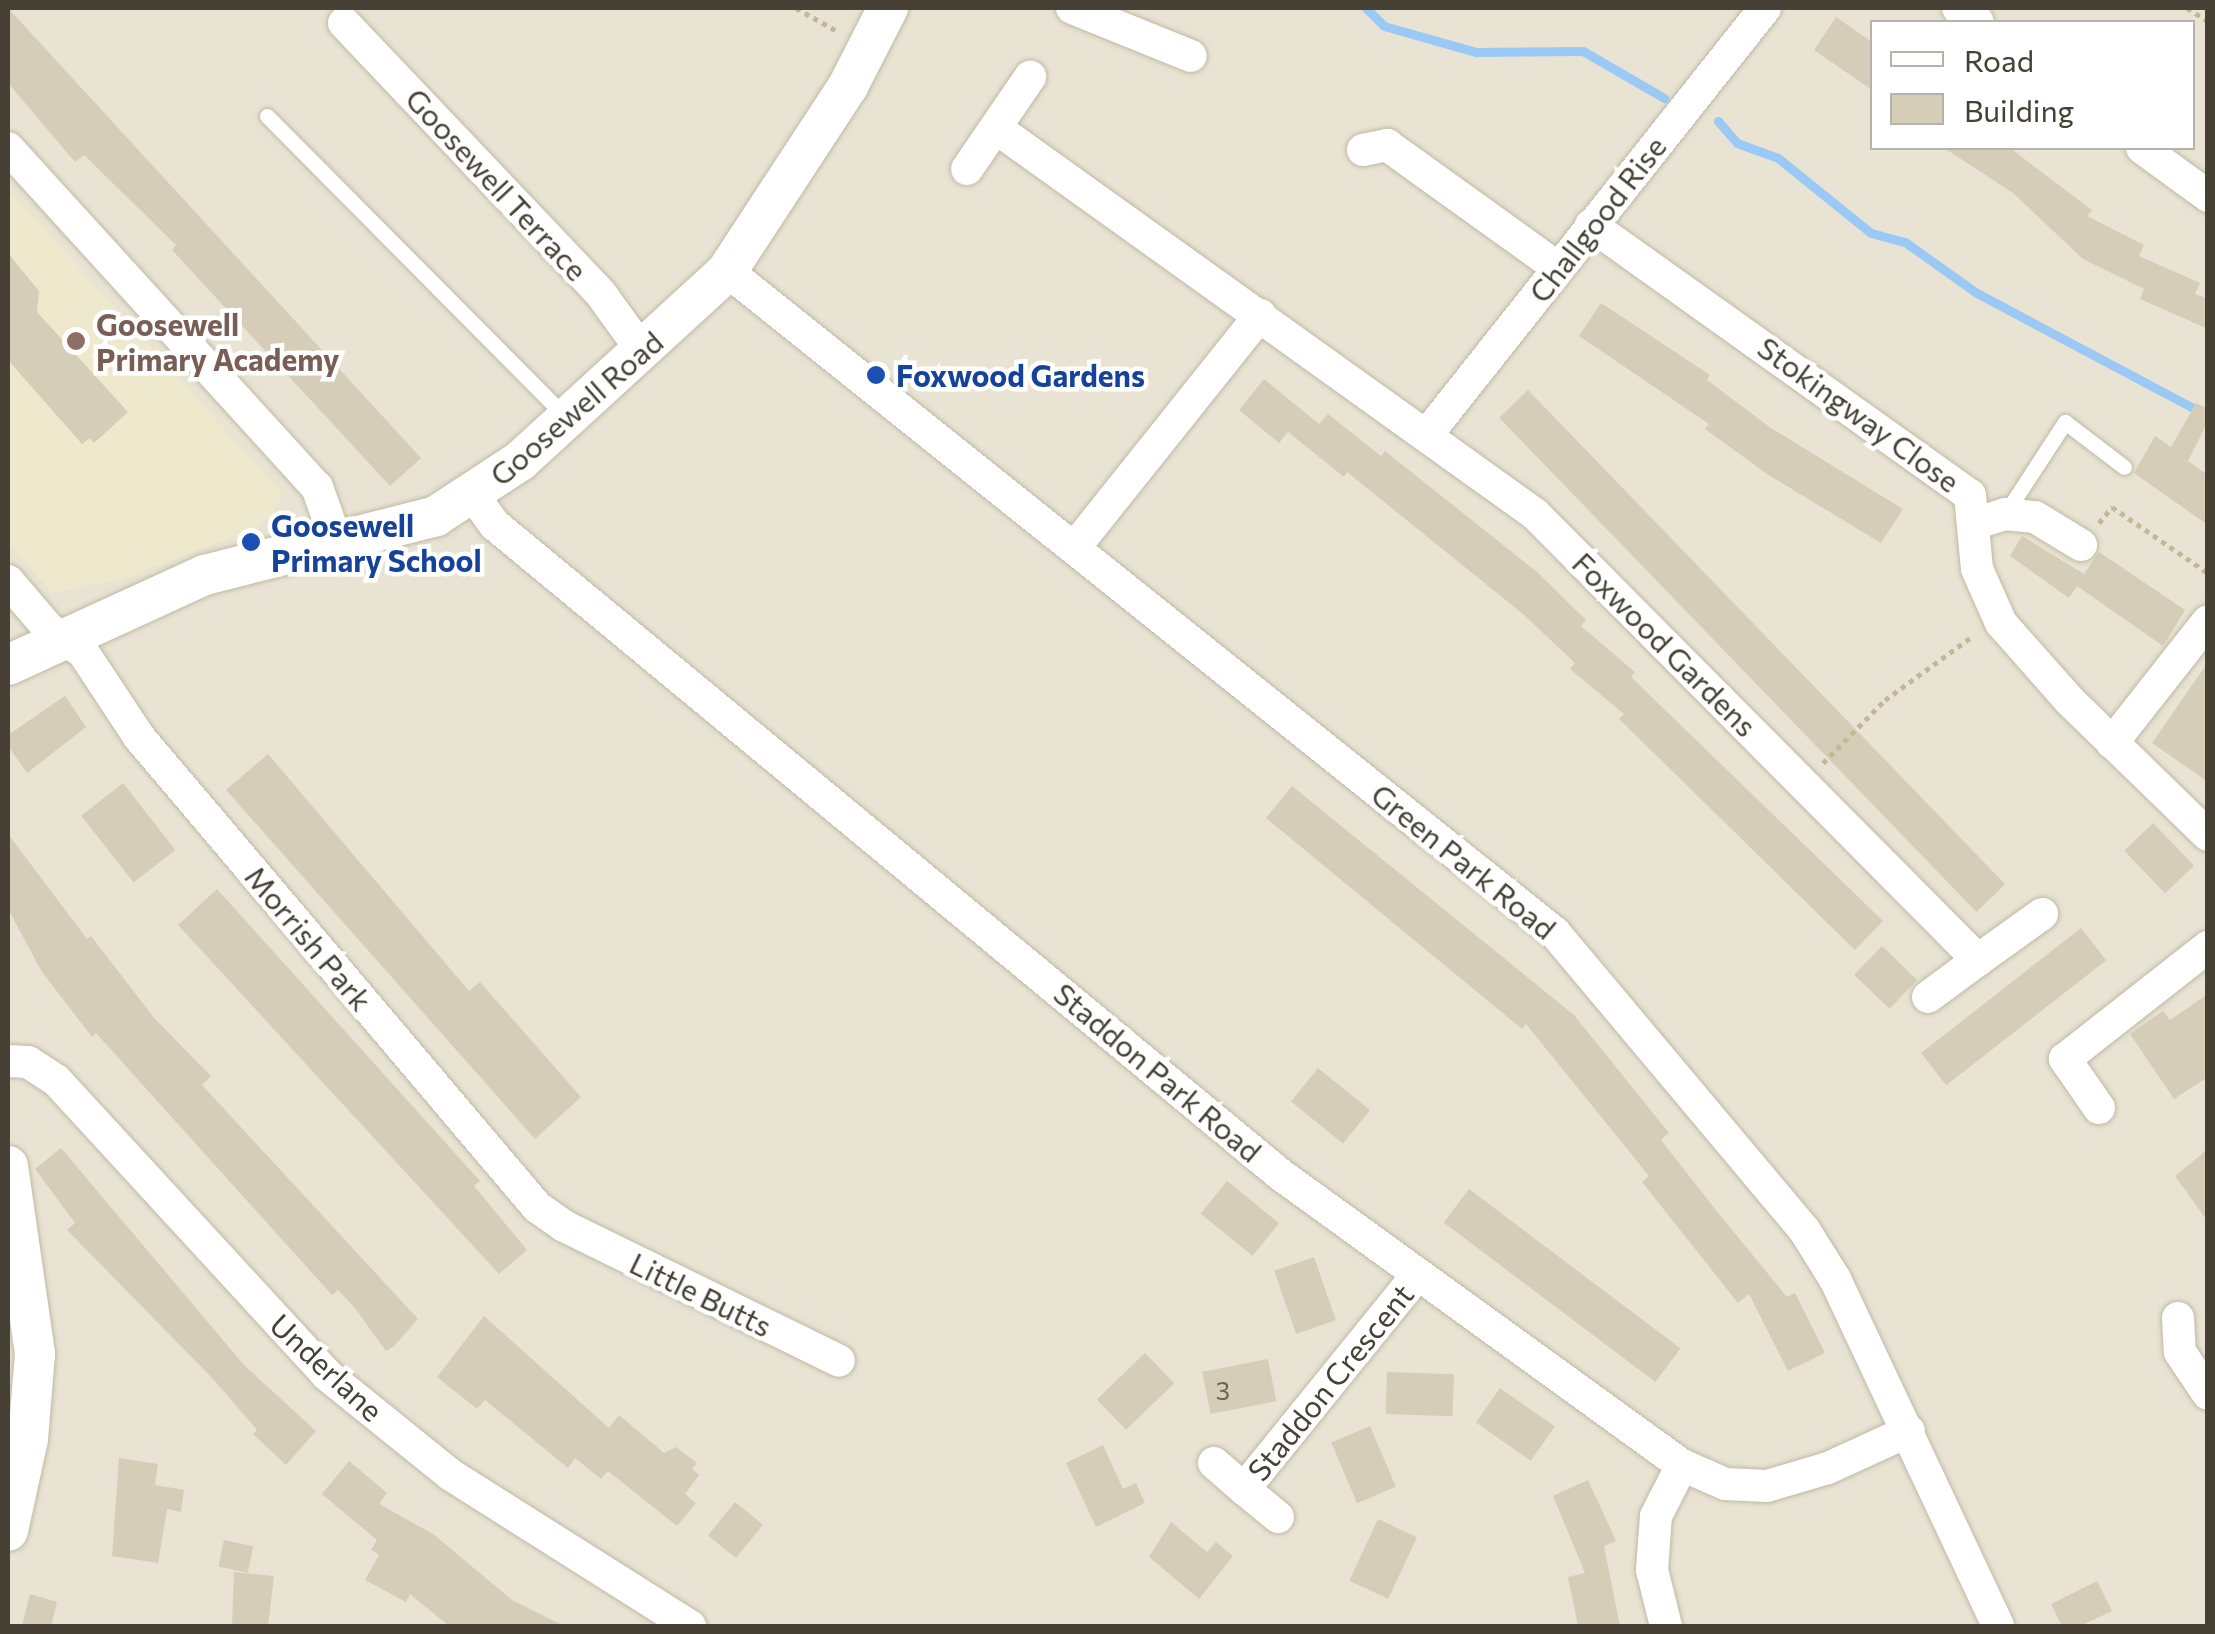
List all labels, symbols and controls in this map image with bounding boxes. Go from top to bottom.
legend [1870,20,2195,150]
text: Road [1964,41,2034,78]
street label: Goosewell Terrace [399,80,595,288]
text: Building [1964,91,2074,128]
street label: Challgood Rise [1521,129,1673,309]
place label: Goosewell Primary Academy [96,306,339,376]
street label: Goosewell Road [482,323,670,493]
street label: Stokingway Close [1751,329,1967,499]
marker: Goosewell Primary Academy [65,330,87,352]
place label: Foxwood Gardens [896,357,1145,393]
marker: Foxwood Gardens [865,364,887,386]
place label: Goosewell Primary School [271,507,482,578]
marker: Goosewell Primary School [240,531,262,553]
street label: Foxwood Gardens [1566,545,1764,743]
street label: Green Park Road [1365,776,1563,946]
street label: Morrish Park [238,858,380,1018]
street label: Staddon Park Road [1047,975,1269,1169]
street label: Little Butts [624,1244,778,1344]
street label: Staddon Crescent [1240,1276,1420,1488]
street label: Underlane [263,1306,391,1428]
house number: 3 [1216,1375,1230,1405]

